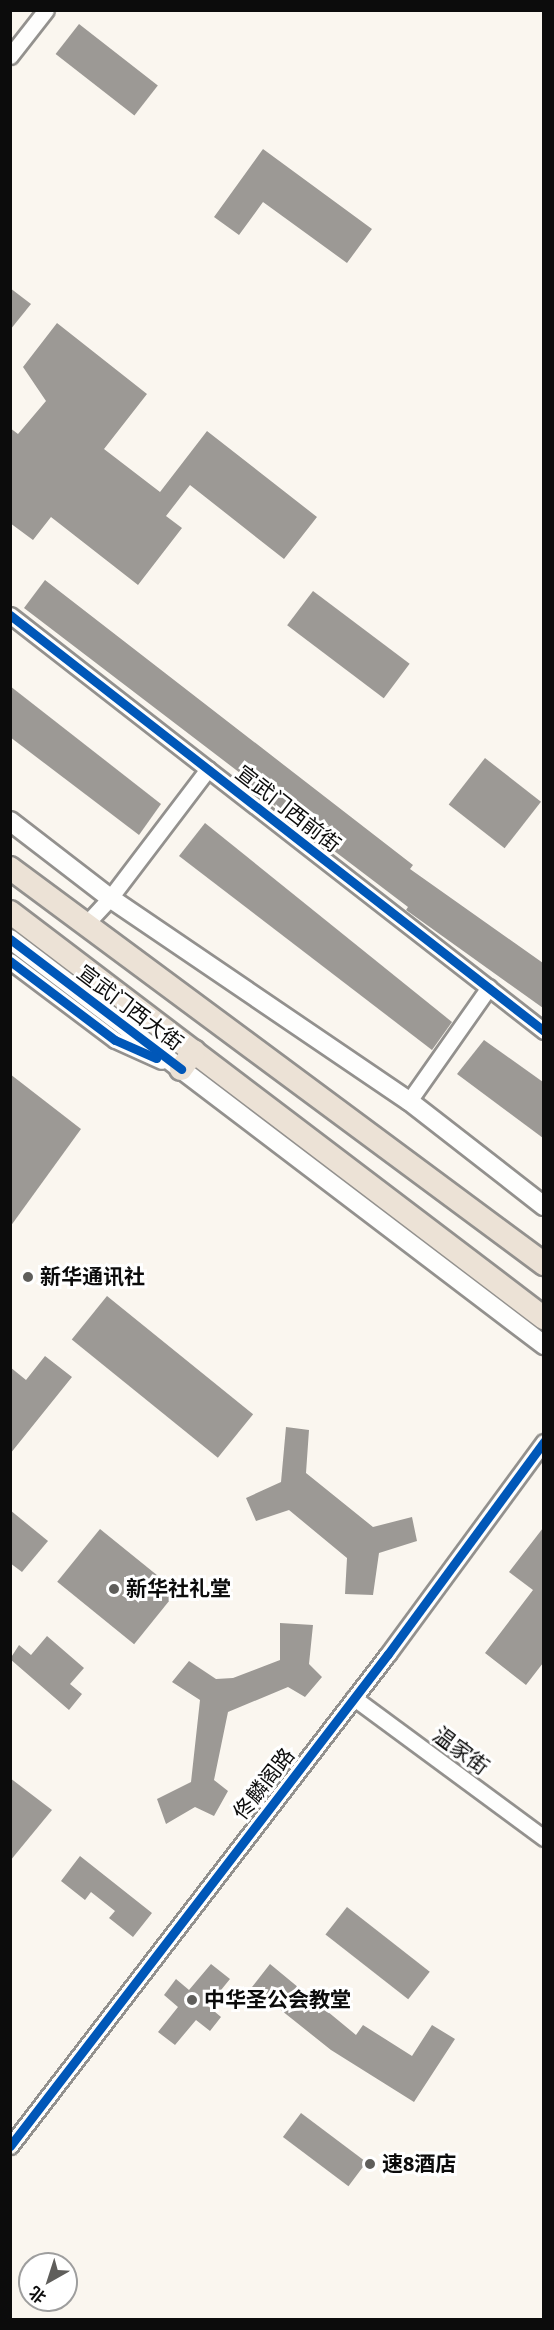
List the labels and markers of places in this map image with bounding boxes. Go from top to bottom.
place label: 新华通讯社 [40,1264,145,1290]
marker: 新华通讯社 [21,1270,35,1284]
place label: 新华社礼堂 [126,1576,231,1602]
marker: 新华社礼堂 [107,1582,121,1596]
place label: 中华圣公会教堂 [204,1987,351,2013]
marker: 中华圣公会教堂 [185,1993,199,2007]
place label: 速8酒店 [382,2151,456,2177]
marker: 速8酒店 [363,2157,377,2171]

